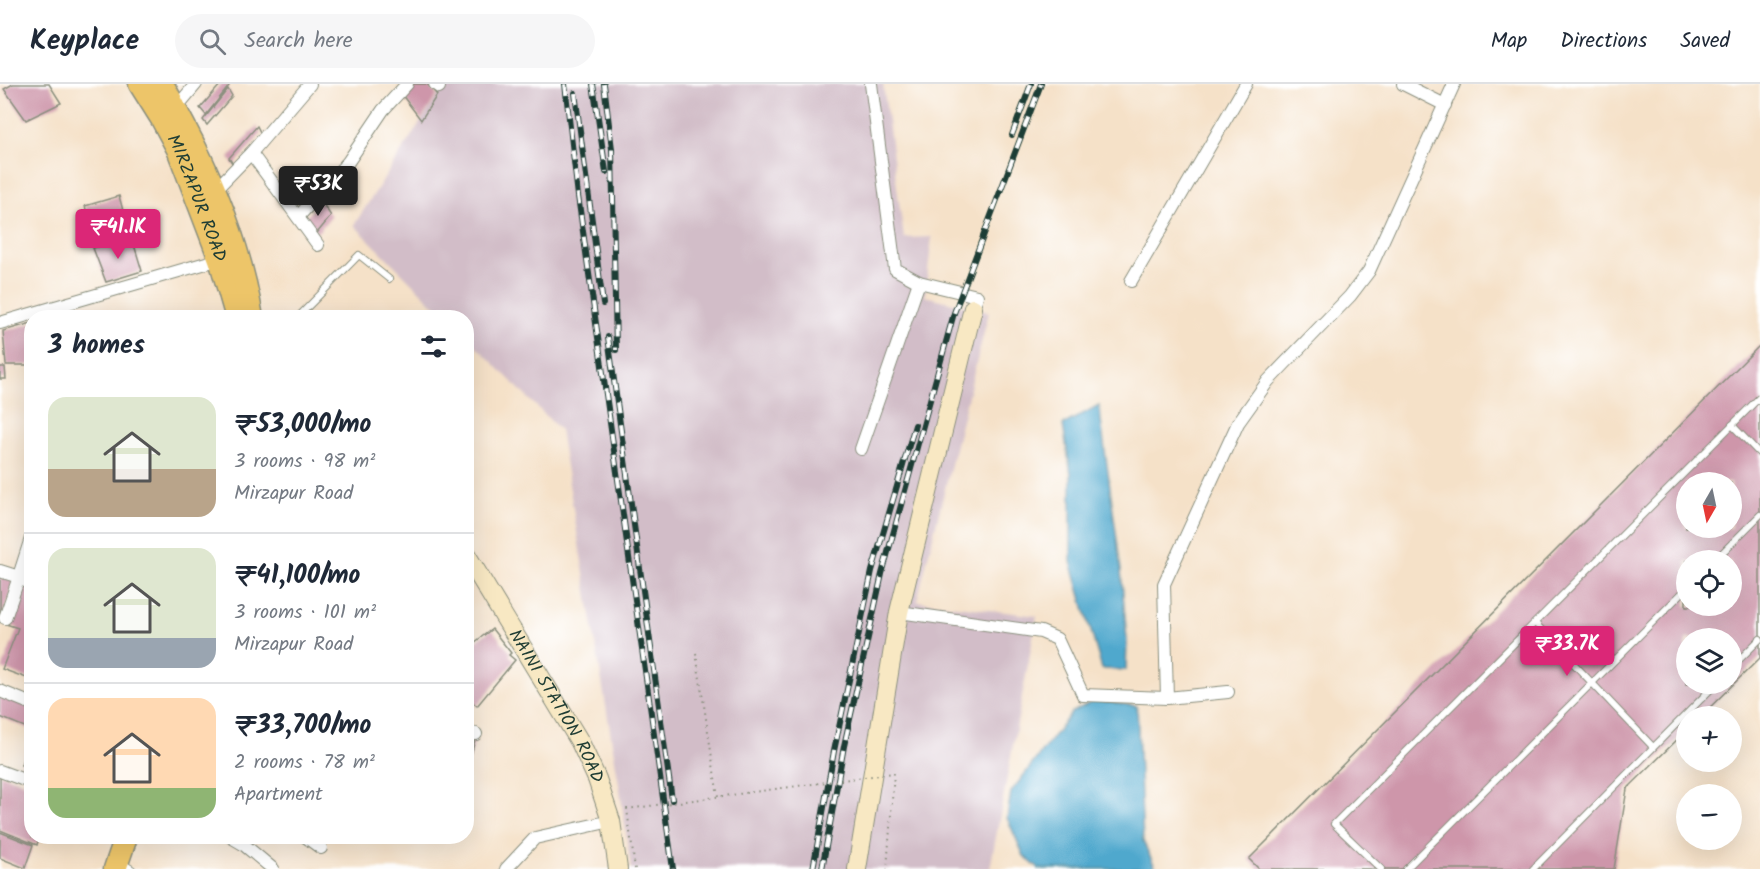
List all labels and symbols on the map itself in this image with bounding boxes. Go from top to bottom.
street label: MIRZAPUR ROAD [158,129,235,267]
pin: ₹53K [282,166,354,217]
pin: ₹41.1K [69,209,167,260]
north arrow [1676,472,1742,538]
street label: NAINI STATION ROAD [500,624,612,788]
pin: ₹33.7K [1518,626,1616,677]

